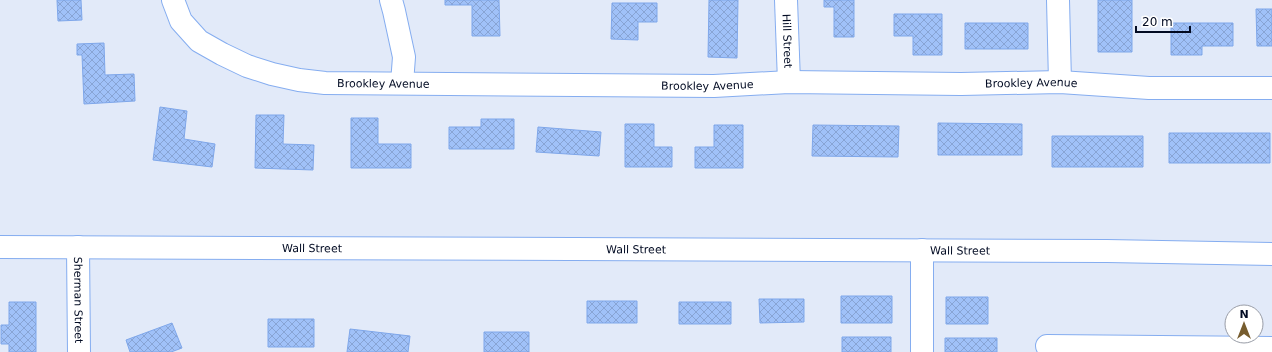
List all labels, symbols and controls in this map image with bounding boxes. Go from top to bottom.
scale bar [1136,8,1190,34]
street label: Hill Street [780,14,795,69]
text: 20 m [1142,15,1173,29]
street label: Brookley Avenue [985,75,1078,90]
street label: Brookley Avenue [337,77,430,90]
street label: Brookley Avenue [661,77,754,93]
street label: Wall Street [282,242,343,255]
street label: Wall Street [606,243,667,256]
street label: Wall Street [930,244,991,257]
street label: Sherman Street [72,257,85,344]
north arrow [1224,304,1264,344]
text: N [1239,308,1249,321]

